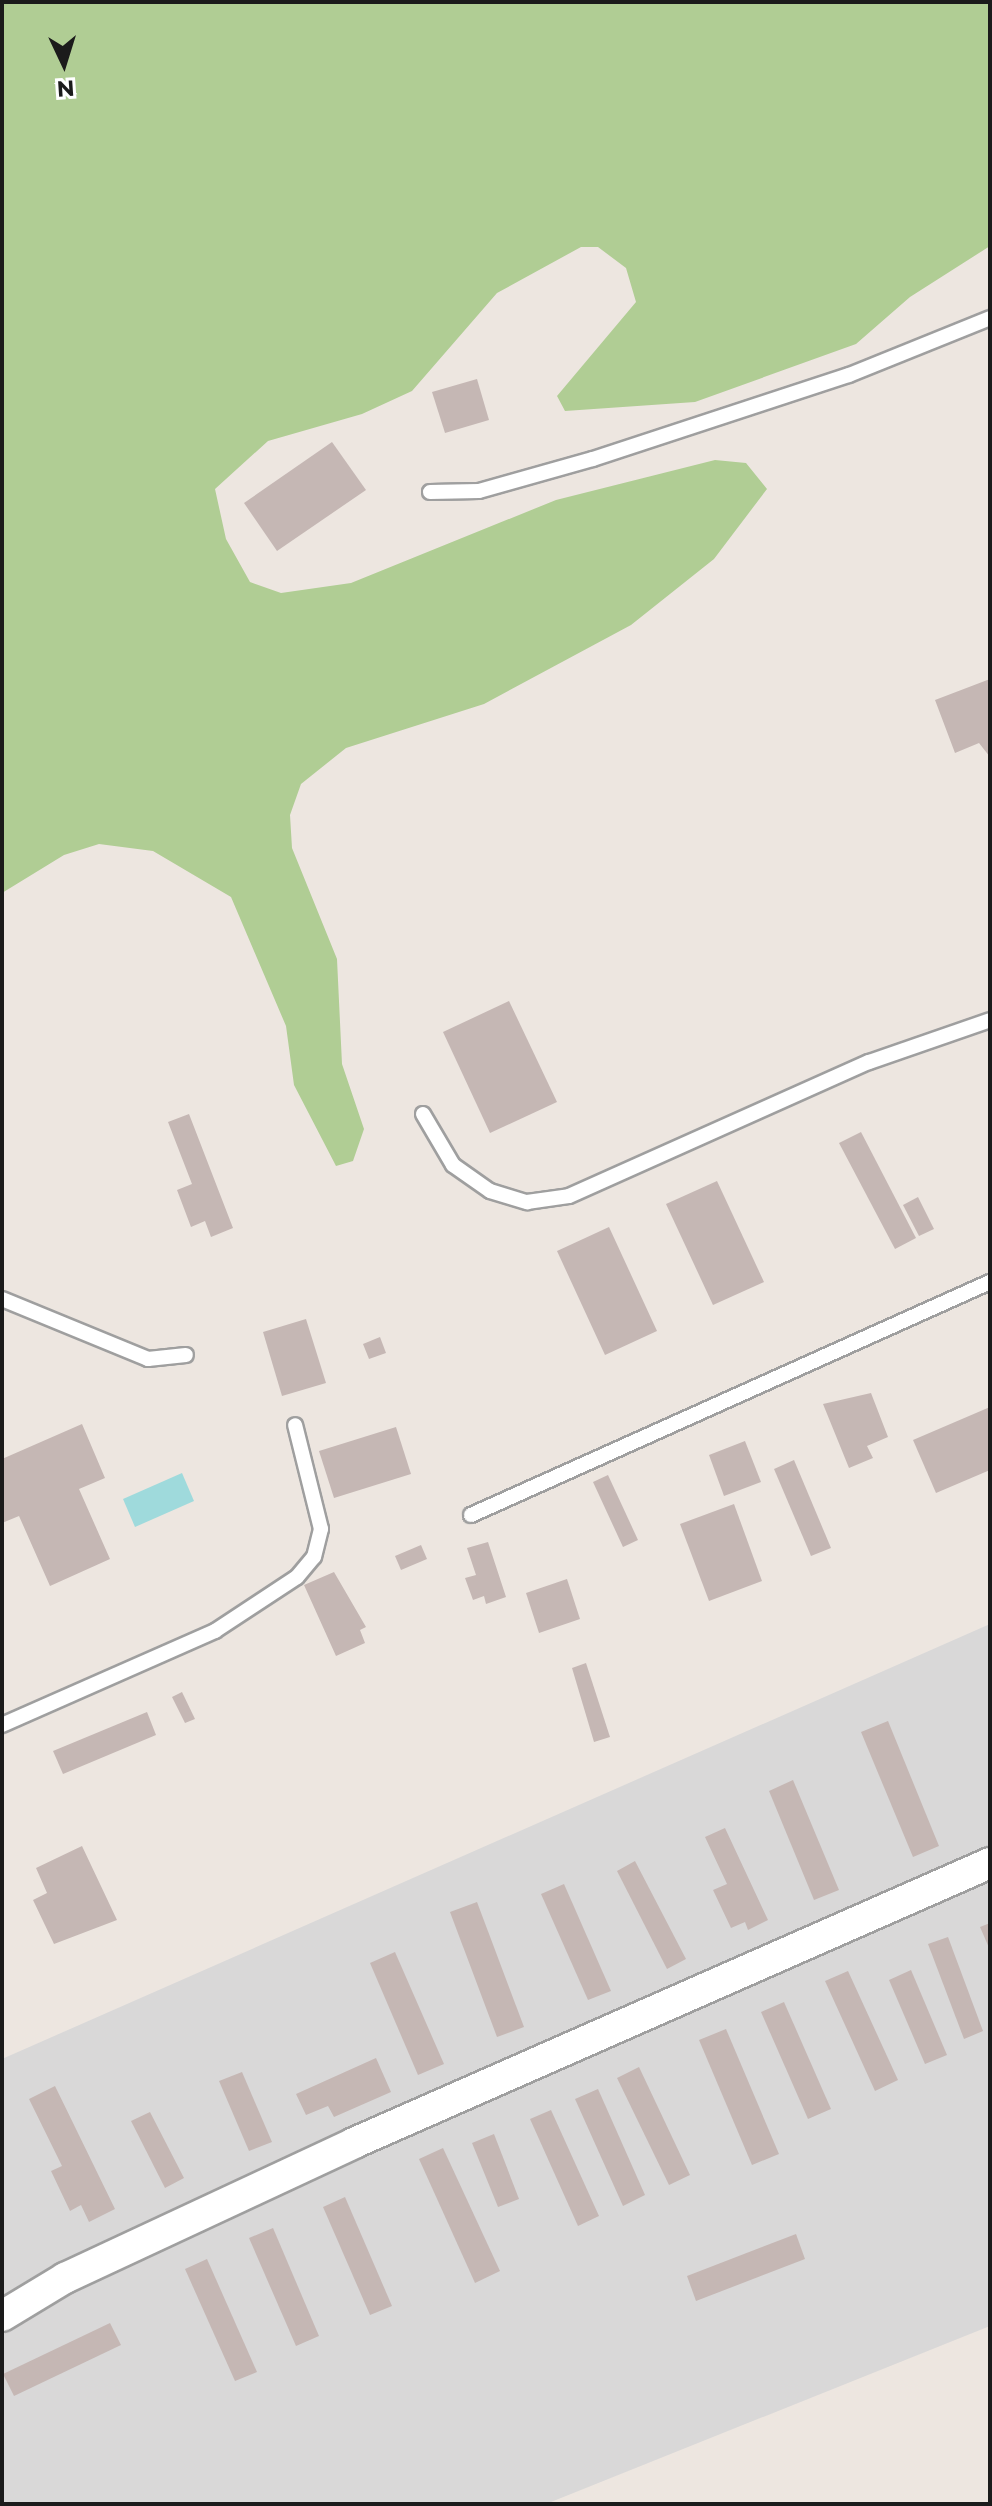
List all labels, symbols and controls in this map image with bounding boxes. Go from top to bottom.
north arrow [24,24,104,104]
text: N [56,74,76,103]

